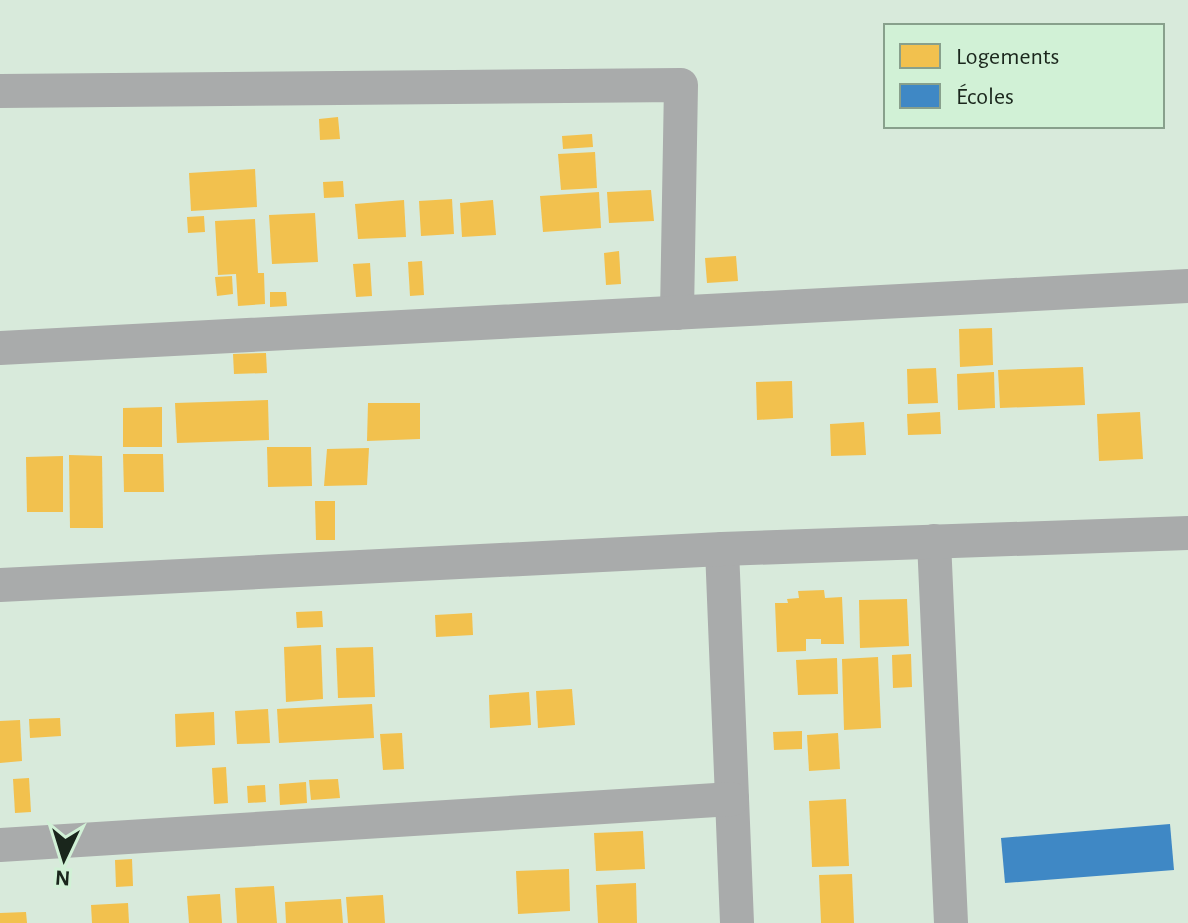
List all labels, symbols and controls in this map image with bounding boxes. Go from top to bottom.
legend [884,24,1164,128]
text: Logements [956,45,1059,69]
text: Écoles [956,83,1014,109]
north arrow [24,819,104,899]
text: N [54,866,71,889]

